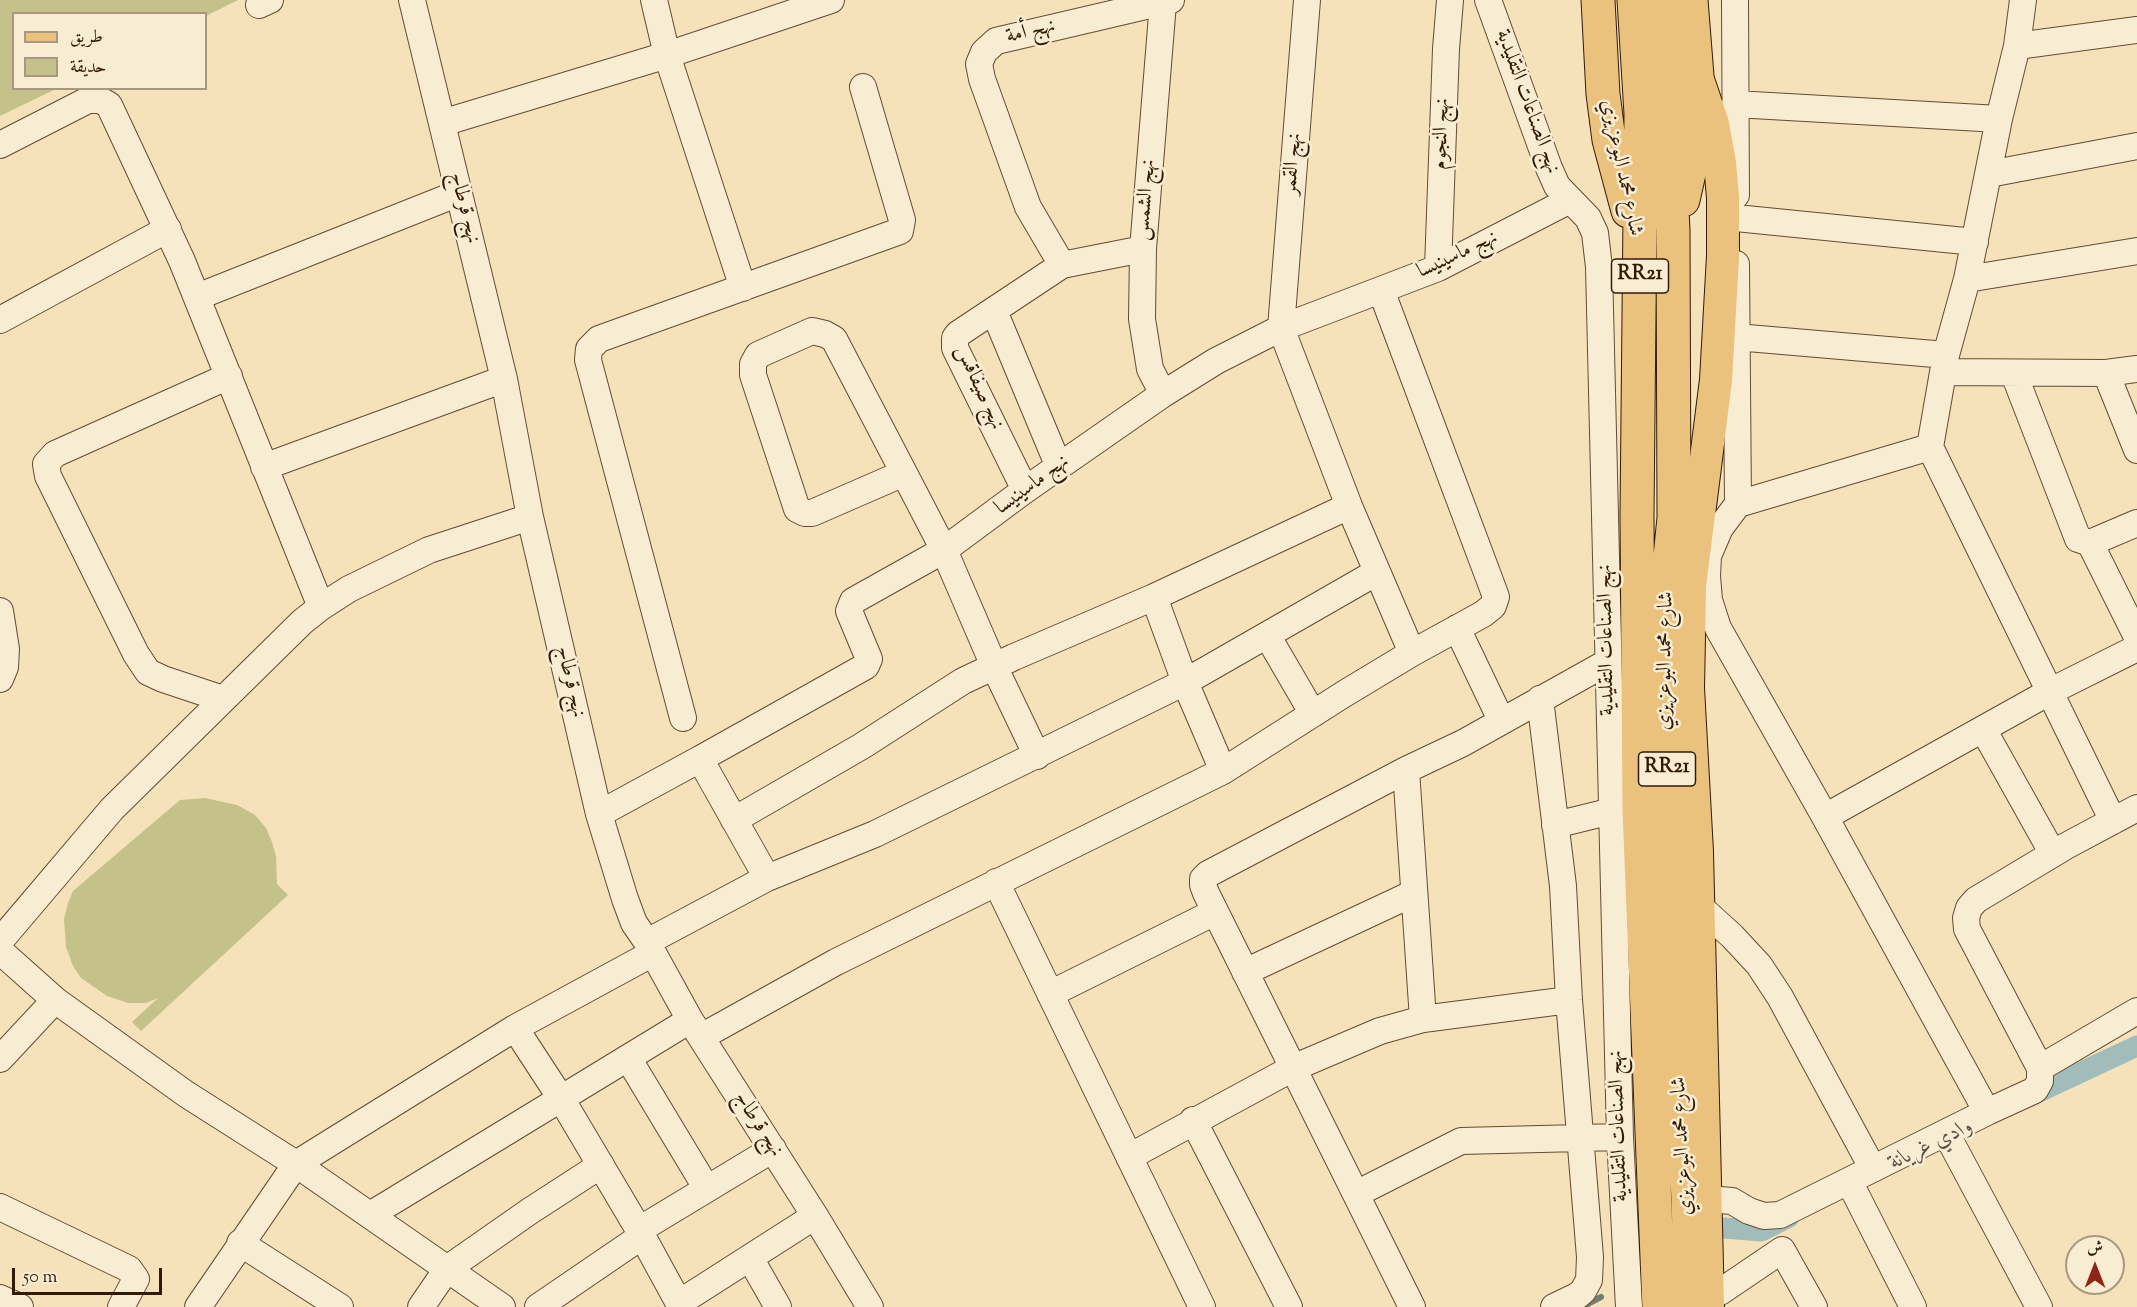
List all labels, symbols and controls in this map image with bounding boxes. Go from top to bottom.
legend [12,12,207,90]
street label: نهج أمة [1004,15,1058,51]
text: طريق [70,25,103,51]
street label: نهج الصناعات التقليدية [1488,26,1564,178]
text: حديقة [70,55,106,81]
street label: شارع محمد البوعزيزي [1593,97,1647,239]
street label: نهج النجوم [1429,98,1457,170]
street label: نهج القمر [1279,132,1309,196]
street label: نهج الشمس [1131,158,1163,242]
street label: نهج قرطاج [442,170,484,246]
street label: نهج ماسينيسا [1414,226,1502,286]
road number: RR21 [1612,259,1668,293]
street label: نهج صيفاقس [948,342,1008,434]
street label: نهج ماسينيسا [991,451,1075,521]
street label: نهج الصناعات التقليدية [1594,564,1622,716]
street label: شارع محمد البوعزيزي [1653,591,1681,731]
street label: نهج قرطاج [549,644,589,720]
road number: RR21 [1638,752,1696,786]
street label: نهج الصناعات التقليدية [1605,1050,1635,1202]
street label: شارع محمد البوعزيزي [1668,1076,1700,1216]
street label: نهج قرطاج [727,1088,787,1162]
water label: وادي غريانة [1886,1115,1978,1177]
north arrow [2065,1235,2125,1295]
text: ش [2087,1237,2103,1260]
scale bar [15,1256,165,1294]
text: 50 m [23,1265,57,1291]

